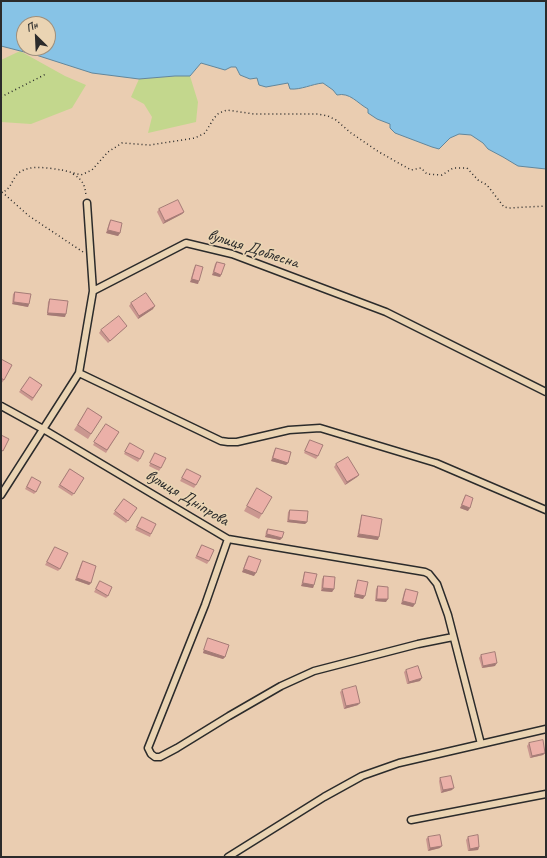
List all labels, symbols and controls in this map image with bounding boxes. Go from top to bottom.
north arrow [16,16,56,56]
text: Пн [23,17,40,35]
street label: вулиця Доблесна [205,225,301,273]
street label: вулиця Дніпрова [142,465,232,531]

